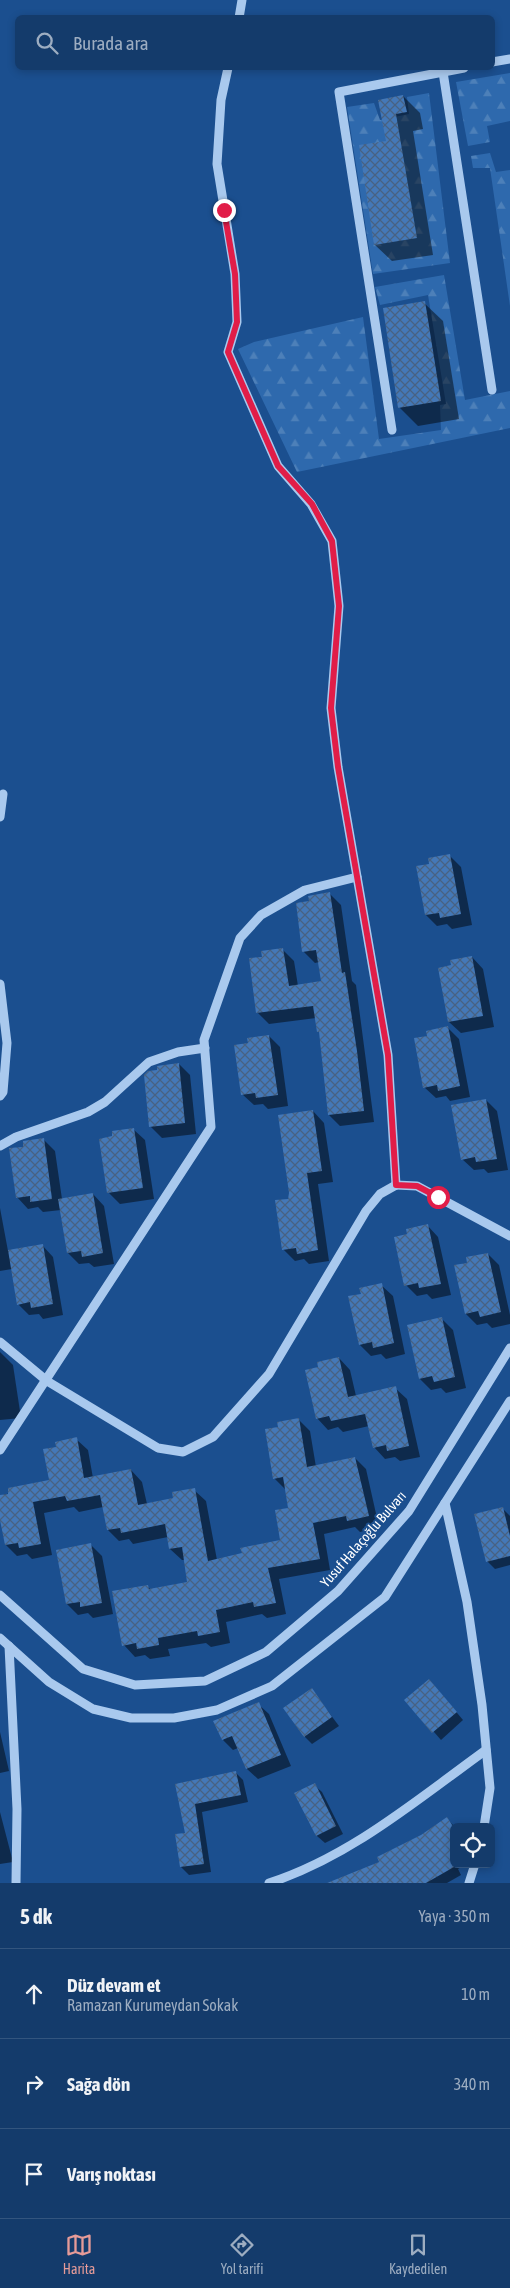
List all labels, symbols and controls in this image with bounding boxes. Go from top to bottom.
search box [15,15,495,70]
icon: search [33,29,61,57]
text: Burada ara [73,32,149,54]
route end [213,199,236,222]
route start [427,1186,450,1209]
street label: Yusuf Halaçoğlu Bulvarı [317,1488,409,1590]
map controls [450,1823,495,1868]
button: locate [450,1823,495,1868]
text: 5 dk [20,1904,52,1928]
text: Yaya · 350 m [418,1907,490,1925]
text: Düz devam et [67,1974,161,1996]
icon: ahead [20,1980,48,2008]
text: 10 m [461,1985,490,2003]
text: Ramazan Kurumeydan Sokak [67,1996,238,2014]
icon: right [20,2070,48,2098]
text: Sağa dön [67,2073,130,2095]
text: 340 m [454,2075,490,2093]
icon: arrive [20,2160,48,2188]
text: Varış noktası [67,2163,156,2185]
tab: Harita [63,2231,95,2277]
tab: Yol tarifi [221,2231,263,2277]
tab: Kaydedilen [389,2231,447,2277]

